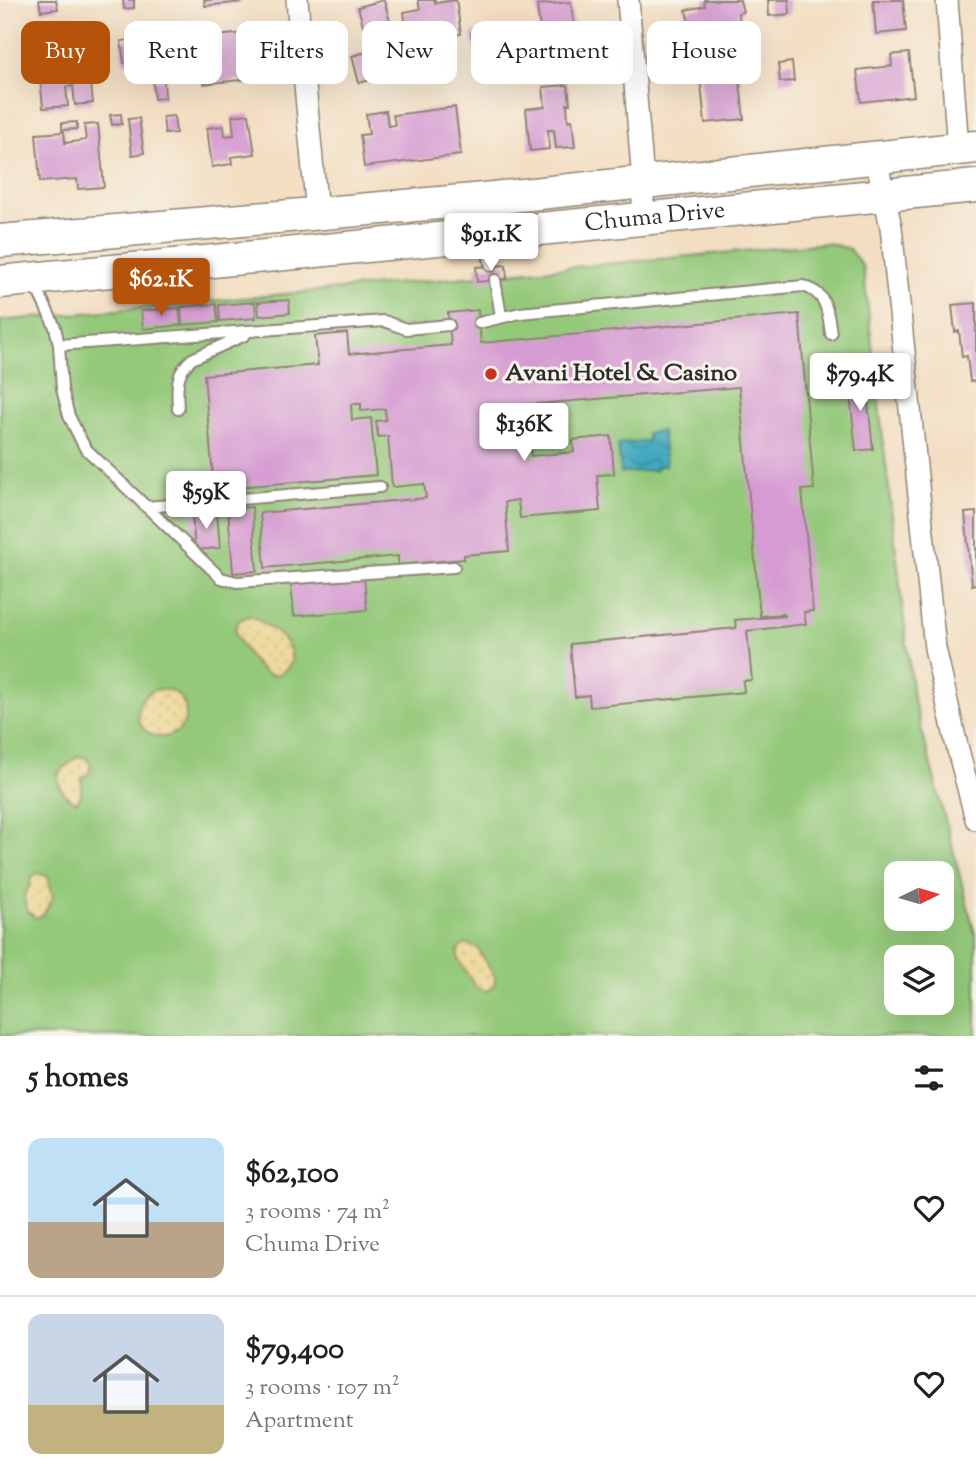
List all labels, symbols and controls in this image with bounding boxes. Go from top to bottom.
chip: Buy [21,21,110,84]
chip: Rent [124,21,222,84]
chip: Filters [236,21,348,84]
chip: New [362,21,457,84]
chip: Apartment [471,21,633,84]
chip: House [647,21,761,84]
street label: Chuma Drive [583,194,727,241]
pin: $91.1K [434,214,548,273]
text: $91.1K [460,219,522,252]
pin: $62.1K [104,258,218,318]
text: $62.1K [129,264,193,297]
pin: $79.4K [803,354,917,413]
place label: Avani Hotel & Casino [505,357,737,391]
text: $79.4K [826,359,894,392]
marker: Avani Hotel & Casino [483,366,499,382]
pin: $136K [475,404,573,463]
text: $136K [495,409,553,442]
pin: $59K [165,472,247,531]
text: $59K [182,477,230,510]
north arrow [884,861,954,931]
map controls [884,861,954,1015]
button: layers [884,945,954,1015]
text: 5 homes [28,1057,129,1100]
icon: filters [910,1059,948,1097]
text: $62,100 [245,1153,339,1196]
icon: home [84,1166,168,1250]
icon: heart [910,1189,948,1227]
text: 3 rooms · 74 m² [245,1196,390,1229]
text: Chuma Drive [245,1229,380,1262]
text: $79,400 [245,1329,344,1372]
icon: home [84,1342,168,1426]
icon: heart [910,1365,948,1403]
text: 3 rooms · 107 m² [245,1372,400,1405]
text: Apartment [245,1405,354,1438]

